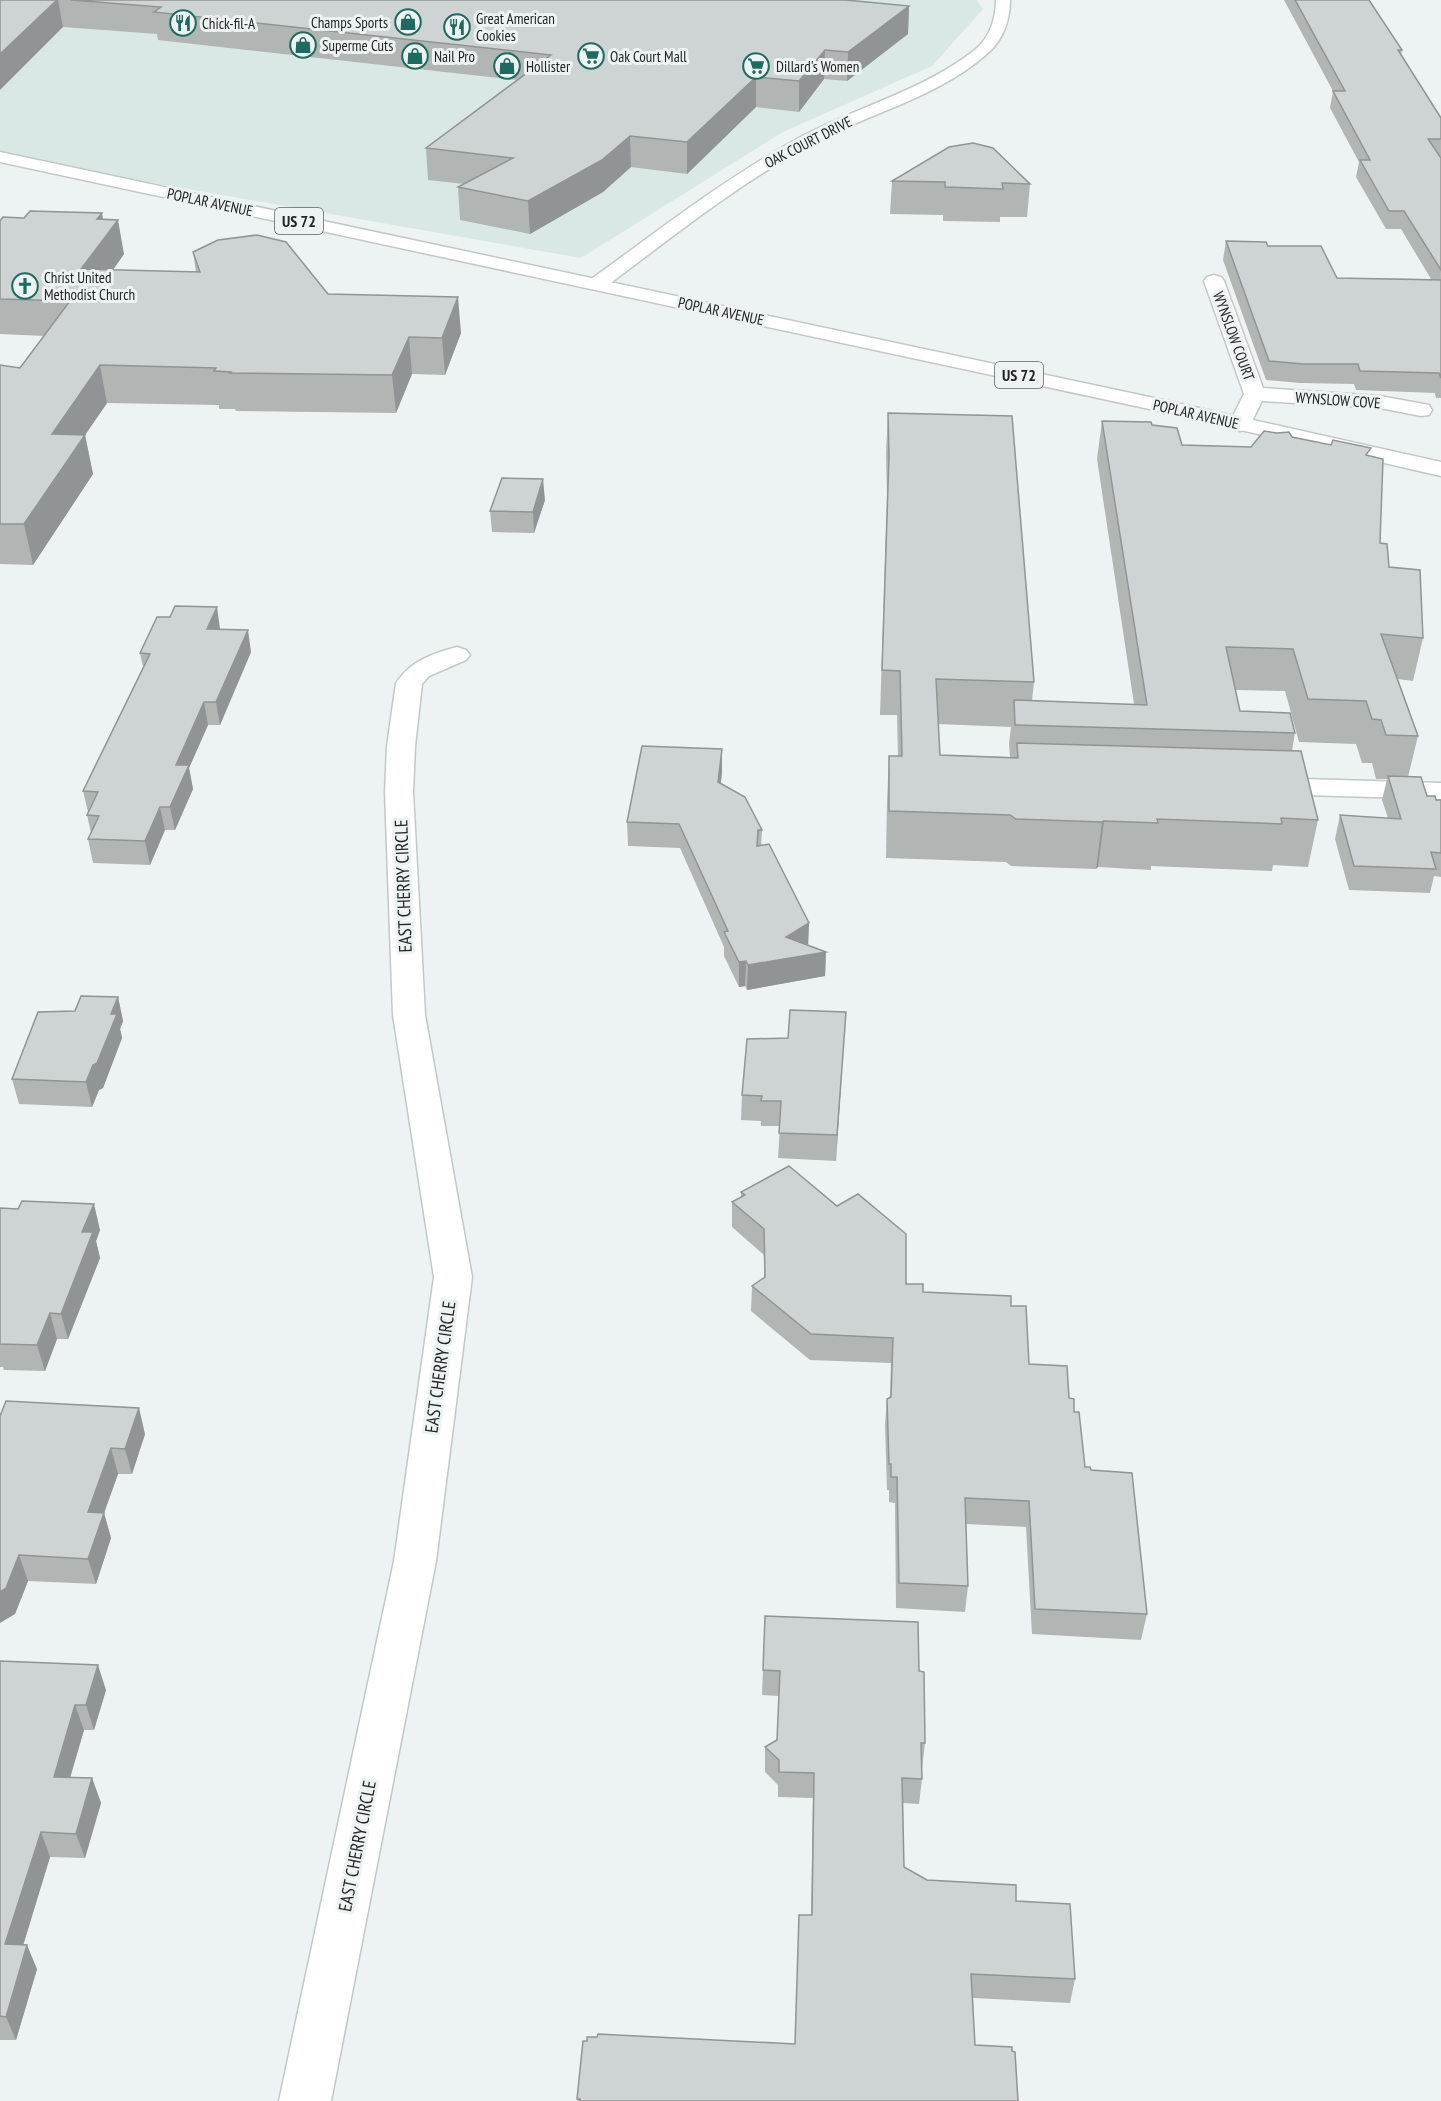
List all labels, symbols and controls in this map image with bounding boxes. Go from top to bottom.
shop icon: Champs Sports [393,7,423,37]
restaurant icon: Chick-fil-A [168,8,198,38]
place label: Great American Cookies [476,9,555,45]
restaurant icon: Great American Cookies [442,12,472,42]
place label: Champs Sports [311,13,388,32]
place label: Chick-fil-A [202,14,256,33]
shop icon: Superme Cuts [288,30,318,60]
place label: Superme Cuts [322,36,393,55]
shop icon: Nail Pro [400,41,430,71]
supermarket icon: Oak Court Mall [576,41,606,71]
place label: Nail Pro [434,47,475,66]
place label: Oak Court Mall [610,47,687,66]
shop icon: Hollister [492,51,522,81]
supermarket icon: Dillard's Women [741,51,771,81]
place label: Hollister [526,57,571,76]
place label: Dillard's Women [776,57,859,76]
street label: OAK COURT DRIVE [761,112,855,172]
street label: POPLAR AVENUE [165,184,255,220]
road number: US 72 [275,208,323,234]
place label: Christ United Methodist Church [44,268,135,304]
church icon: Christ United Methodist Church [10,271,40,301]
street label: WYNSLOW COURT [1209,289,1259,383]
street label: POPLAR AVENUE [676,293,766,329]
road number: US 72 [995,362,1043,388]
street label: WYNSLOW COVE [1295,388,1381,412]
street label: POPLAR AVENUE [1151,395,1241,433]
street label: EAST CHERRY CIRCLE [389,819,417,953]
street label: EAST CHERRY CIRCLE [419,1300,461,1434]
street label: EAST CHERRY CIRCLE [333,1779,381,1913]

